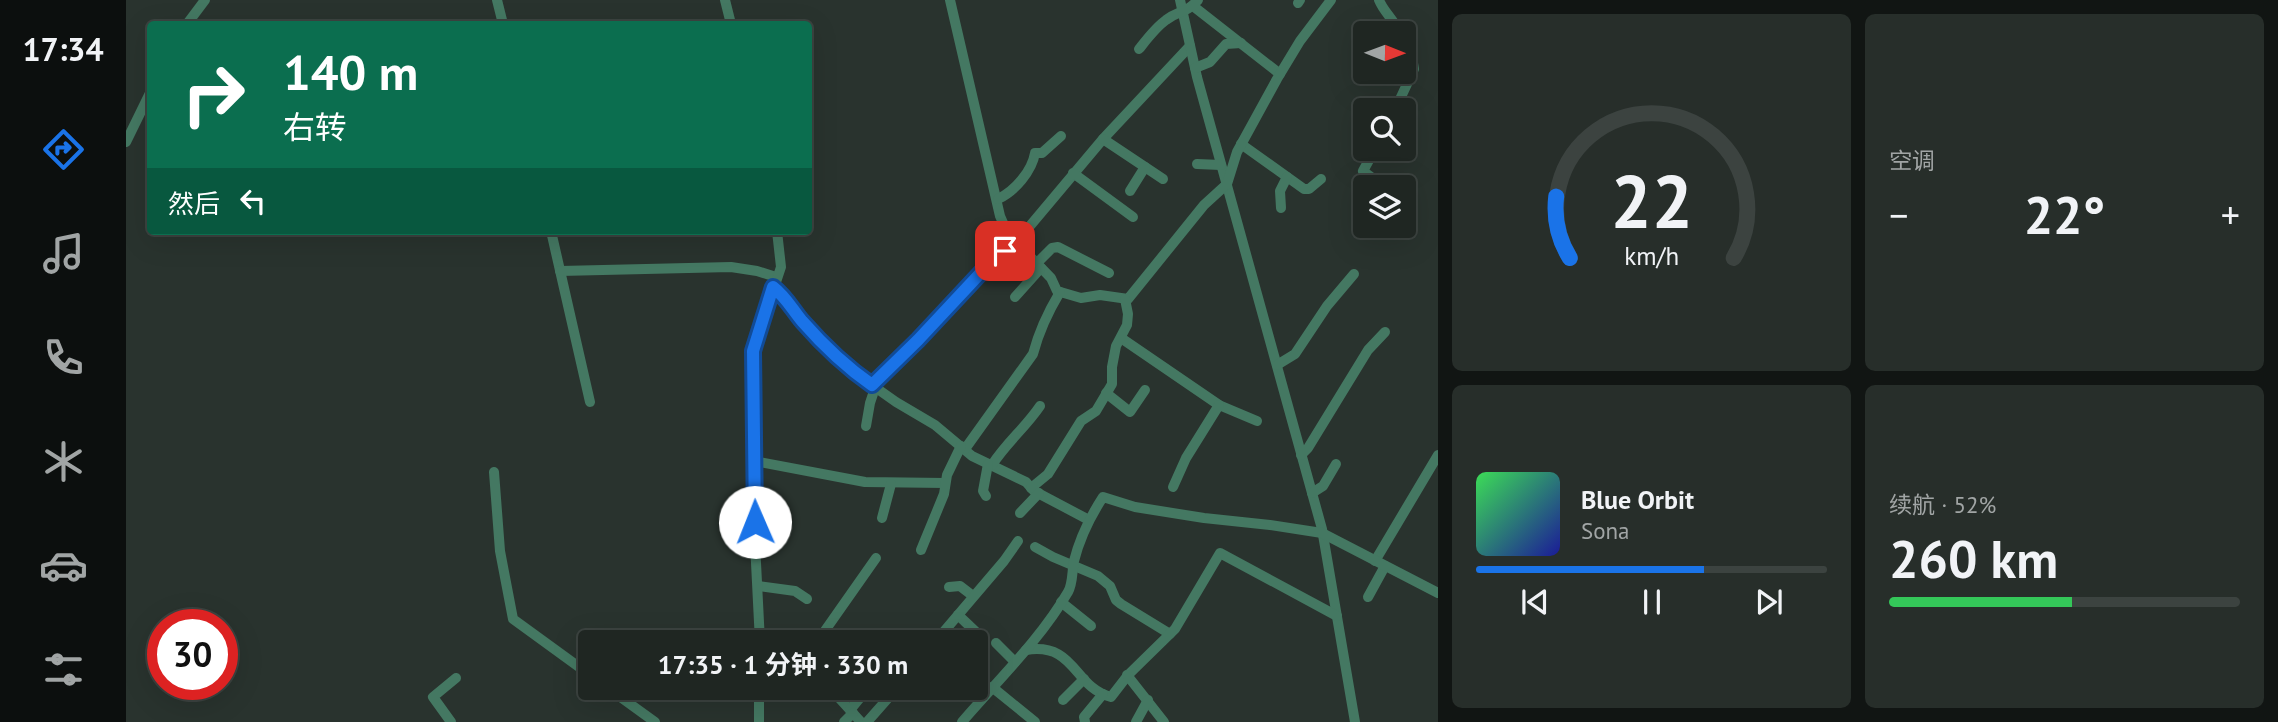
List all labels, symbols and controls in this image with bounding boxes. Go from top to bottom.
north arrow [1353,21,1416,84]
map controls [1353,21,1416,238]
text: 17:34 [22,28,104,70]
text: 140 m [283,40,418,104]
icon: right [168,49,259,140]
button: search [1353,98,1416,161]
text: 右转 [283,106,347,148]
icon: directions [39,125,88,174]
text: 空调 [1889,146,1935,175]
text: 22 [1610,155,1693,249]
button: layers [1353,175,1416,238]
text: 22° [2024,181,2105,248]
icon: left [234,182,272,220]
text: 然后 [168,187,220,220]
text: − [1889,190,1908,239]
text: + [2221,190,2240,239]
pin [975,221,1035,281]
icon: music [39,229,88,278]
icon: arrive [986,232,1024,270]
text: km/h [1624,240,1679,272]
icon: phone [39,333,88,382]
icon: climate [39,437,88,486]
text: Blue Orbit [1581,483,1694,516]
position arrow [718,485,792,559]
text: 续航 · 52% [1889,490,1996,519]
text: Sona [1581,516,1630,545]
text: 260 km [1889,525,2058,592]
icon: car [39,541,88,590]
icon: previous [1516,583,1554,621]
icon: pause [1633,583,1671,621]
icon: next [1750,583,1788,621]
speed limit sign: 30 [147,609,238,700]
icon: filters [39,645,88,694]
text: 17:35 · 1 分钟 · 330 m [658,648,908,681]

